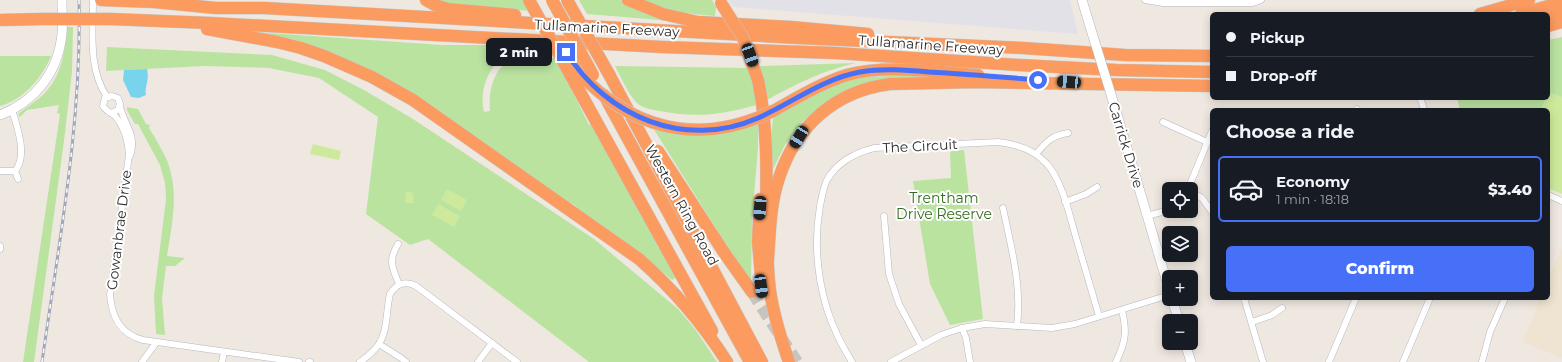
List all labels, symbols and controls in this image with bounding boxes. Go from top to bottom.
street label: Tullamarine Freeway [534,15,681,41]
text: Pickup [1250,28,1305,47]
street label: Tullamarine Freeway [858,31,1005,59]
callout: 2 min [486,38,552,66]
car [740,42,760,68]
route end [557,43,575,61]
text: 2 min [500,44,538,60]
text: Drop-off [1250,66,1317,85]
route start [1029,71,1047,89]
car [1057,75,1081,89]
street label: Carrick Drive [1104,100,1148,190]
text: Choose a ride [1226,121,1354,143]
car [788,124,810,150]
street label: The Circuit [882,135,958,157]
street label: Western Ring Road [641,141,723,269]
street label: Gowanbrae Drive [103,169,135,291]
icon: car [1228,171,1264,207]
text: Economy [1276,172,1349,191]
text: $3.40 [1488,180,1532,199]
map controls [1162,182,1198,350]
button: locate [1162,182,1198,218]
park label: Trentham Drive Reserve [896,189,992,223]
text: 1 min · 18:18 [1276,191,1349,207]
car [753,196,767,220]
button: layers [1162,226,1198,262]
button: Confirm [1226,246,1534,292]
button: + [1162,270,1198,306]
car [753,273,769,299]
button: − [1162,314,1198,350]

